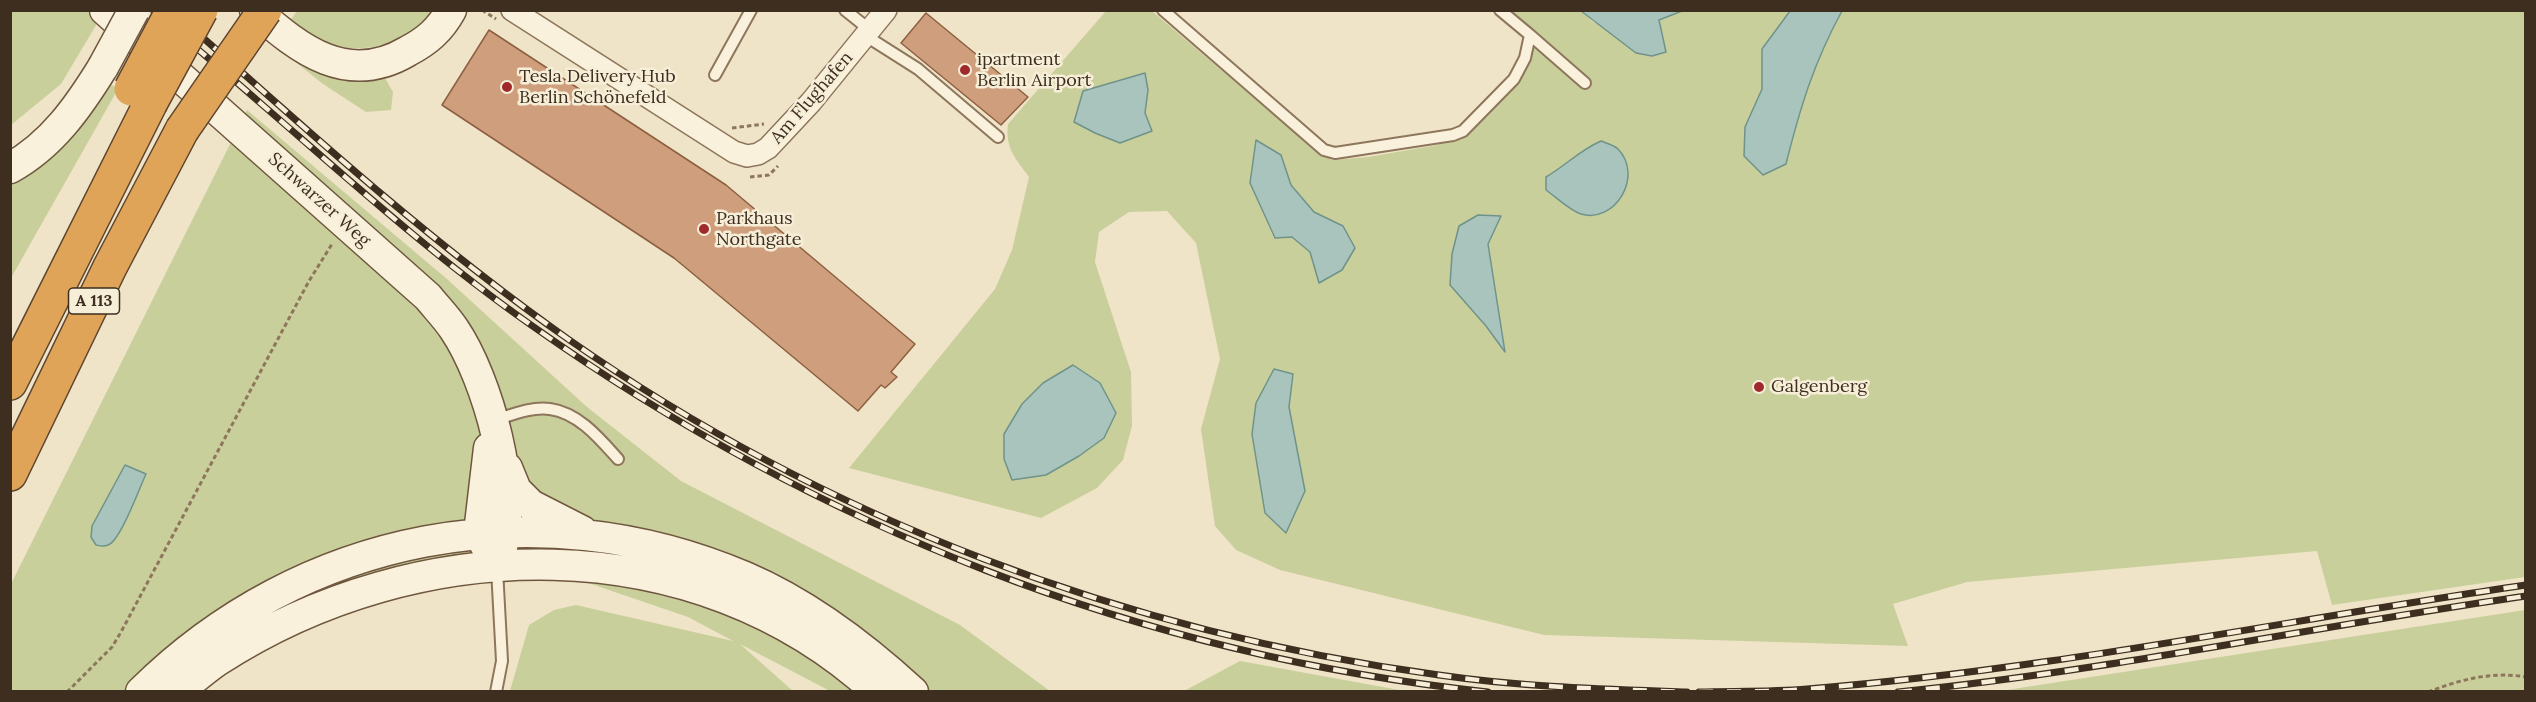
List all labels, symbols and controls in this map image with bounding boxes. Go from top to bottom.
street label: Am Flughafen [766,48,858,148]
place label: ipartment Berlin Airport [977,49,1092,92]
marker: ipartment Berlin Airport [958,63,972,77]
place label: Tesla Delivery Hub Berlin Schönefeld [519,66,676,109]
marker: Tesla Delivery Hub Berlin Schönefeld [500,80,514,94]
street label: Schwarzer Weg [263,148,375,252]
place label: Parkhaus Northgate [716,208,802,250]
marker: Parkhaus Northgate [697,222,711,236]
road number: A 113 [68,288,119,314]
place label: Galgenberg [1771,376,1867,398]
marker: Galgenberg [1752,380,1766,394]

